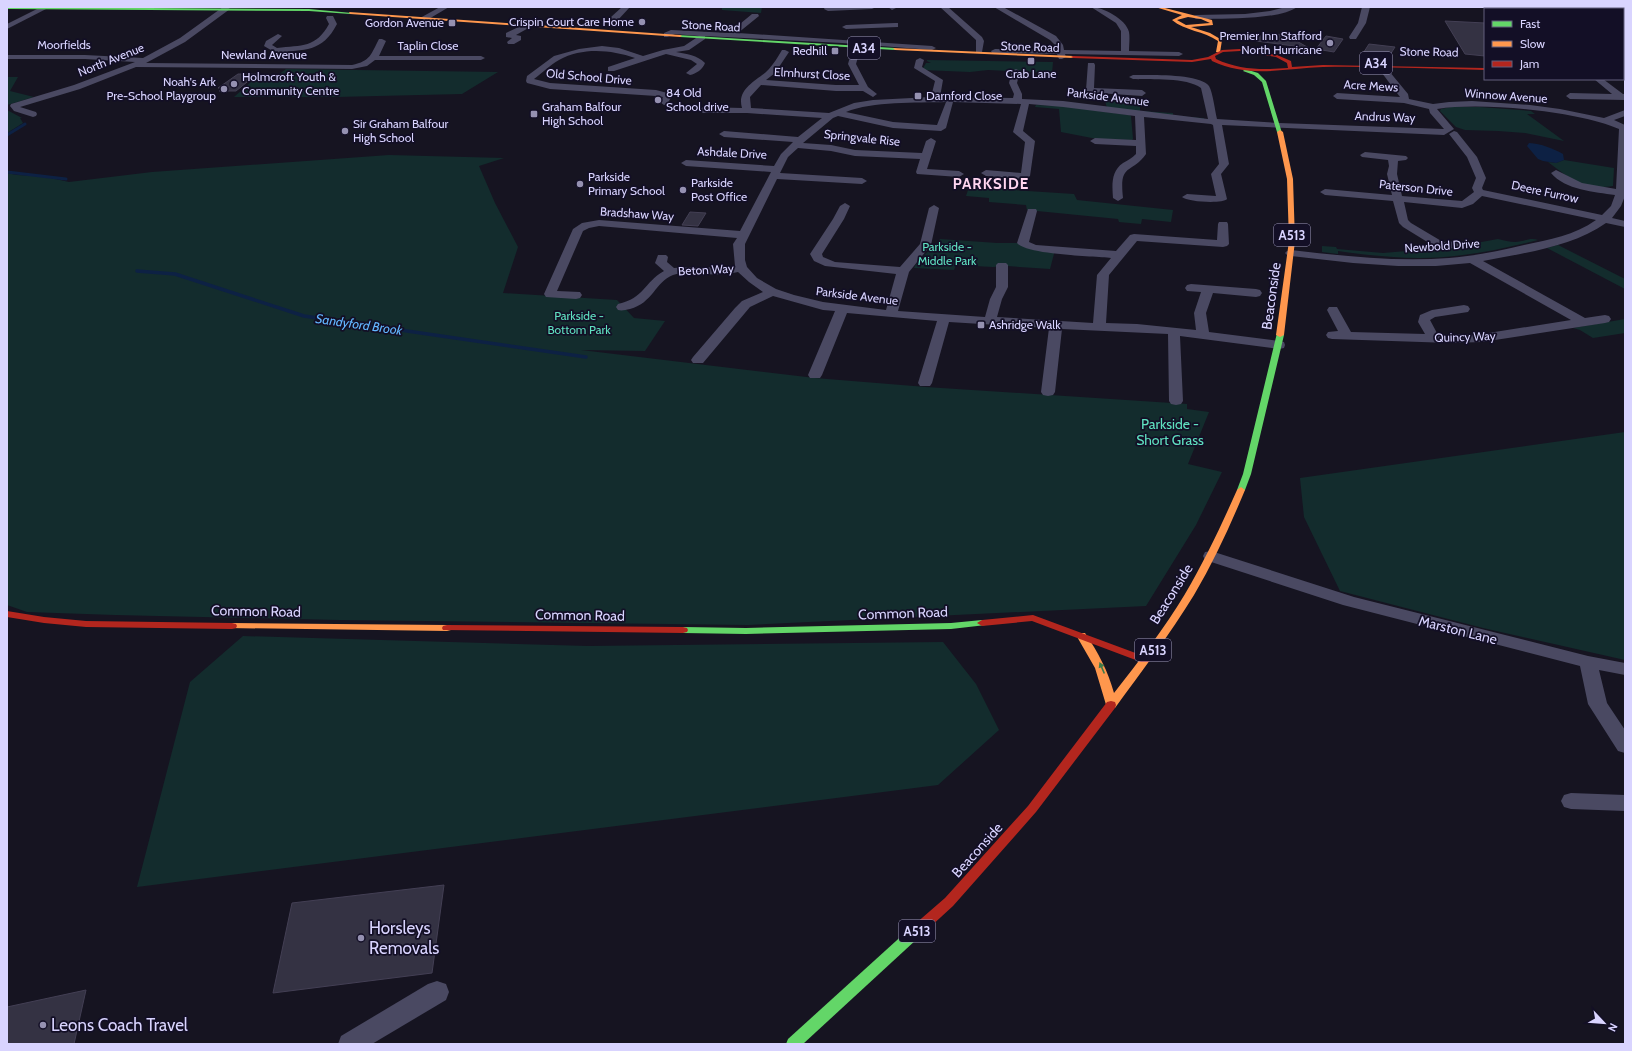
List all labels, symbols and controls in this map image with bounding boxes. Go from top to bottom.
legend [1484,8,1624,80]
place label: Crispin Court Care Home [509,14,634,29]
place label: Gordon Avenue [365,15,444,30]
street label: Stone Road [681,16,741,35]
text: Fast [1520,16,1540,31]
marker: Crispin Court Care Home [637,17,647,27]
marker: Gordon Avenue [447,18,457,28]
place label: Premier Inn Stafford North Hurricane [1219,28,1322,57]
text: Slow [1520,36,1545,51]
street label: Moorfields [37,37,91,52]
road number: A34 [848,37,880,59]
street label: Taplin Close [398,38,458,53]
street label: Stone Road [1000,38,1060,55]
marker: Premier Inn Stafford North Hurricane [1325,38,1335,48]
street label: North Avenue [76,39,146,80]
place label: Redhill [792,43,827,58]
street label: Stone Road [1399,43,1459,60]
marker: Redhill [830,46,840,56]
street label: Newland Avenue [221,47,307,62]
road number: A34 [1360,52,1392,74]
marker: Crab Lane [1026,56,1036,66]
text: Jam [1519,56,1539,71]
street label: Elmhurst Close [774,64,850,83]
street label: Old School Drive [546,65,632,88]
place label: Crab Lane [1006,66,1056,81]
place label: Holmcroft Youth & Community Centre [242,69,339,98]
place label: Noah's Ark Pre-School Playgroup [106,74,217,103]
street label: Acre Mews [1343,77,1399,94]
marker: Holmcroft Youth & Community Centre [229,79,239,89]
marker: Noah's Ark Pre-School Playgroup [219,84,229,94]
street label: Parkside Avenue [1066,84,1150,109]
place label: 84 Old School drive [666,85,729,114]
street label: Winnow Avenue [1464,85,1548,106]
place label: Darnford Close [926,88,1002,103]
marker: Darnford Close [913,91,923,101]
marker: 84 Old School drive [653,95,663,105]
place label: Graham Balfour High School [542,99,621,128]
street label: Andrus Way [1354,108,1416,125]
marker: Graham Balfour High School [529,109,539,119]
place label: Sir Graham Balfour High School [353,116,448,145]
marker: Sir Graham Balfour High School [340,126,350,136]
street label: Springvale Rise [823,126,901,149]
street label: Ashdale Drive [697,143,767,162]
place label: Parkside Primary School [588,169,665,198]
place label: Parkside Post Office [691,175,747,204]
district label: PARKSIDE [953,175,1029,193]
street label: Paterson Drive [1378,176,1454,199]
street label: Deere Furrow [1510,177,1580,206]
marker: Parkside Primary School [575,179,585,189]
marker: Parkside Post Office [678,185,688,195]
street label: Bradshaw Way [600,203,675,224]
road number: A513 [1274,224,1310,246]
street label: Newbold Drive [1404,235,1480,256]
park label: Parkside - Middle Park [918,239,977,268]
street label: Beton Way [678,261,734,278]
street label: Beaconside [1257,261,1285,331]
street label: Parkside Avenue [815,283,899,308]
park label: Parkside - Bottom Park [547,308,611,337]
water label: Sandyford Brook [315,310,404,338]
place label: Ashridge Walk [989,317,1061,332]
marker: Ashridge Walk [976,320,986,330]
street label: Quincy Way [1434,328,1496,345]
park label: Parkside - Short Grass [1136,415,1204,449]
street label: Beaconside [1145,561,1197,627]
street label: Common Road [211,601,301,621]
street label: Common Road [858,602,948,624]
street label: Common Road [535,605,625,625]
street label: Marston Lane [1417,612,1499,648]
road number: A513 [1135,639,1171,661]
one-way arrow [1099,662,1105,673]
street label: Beaconside [948,819,1006,881]
place label: Horsleys Removals [369,918,439,958]
road number: A513 [899,920,935,942]
marker: Horsleys Removals [356,933,366,943]
north arrow [1584,1003,1624,1043]
place label: Leons Coach Travel [51,1015,188,1035]
marker: Leons Coach Travel [38,1020,48,1030]
text: N [1605,1021,1621,1034]

